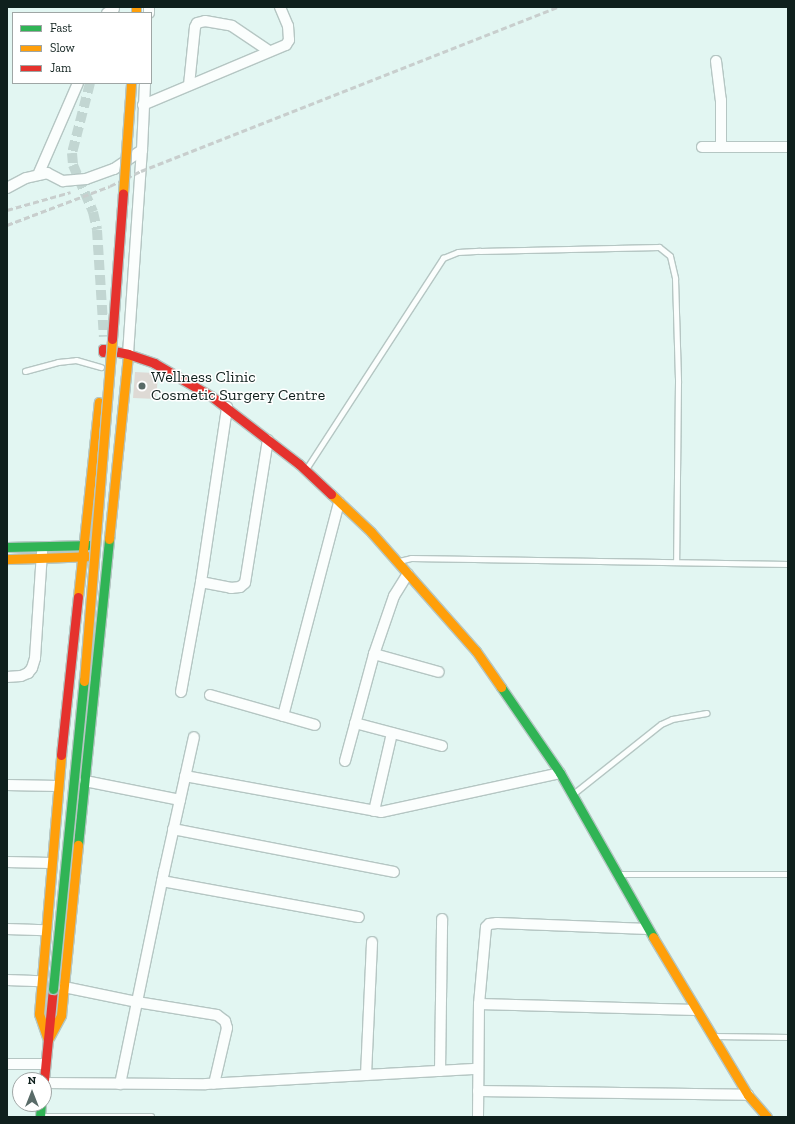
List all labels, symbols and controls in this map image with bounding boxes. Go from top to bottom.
legend [12,12,152,84]
text: Fast [50,21,72,35]
text: Slow [50,41,75,55]
text: Jam [50,61,71,75]
place label: Wellness Clinic Cosmetic Surgery Centre [151,367,326,405]
marker: Wellness Clinic Cosmetic Surgery Centre [136,380,148,392]
north arrow [12,1072,52,1112]
text: N [28,1074,36,1087]

